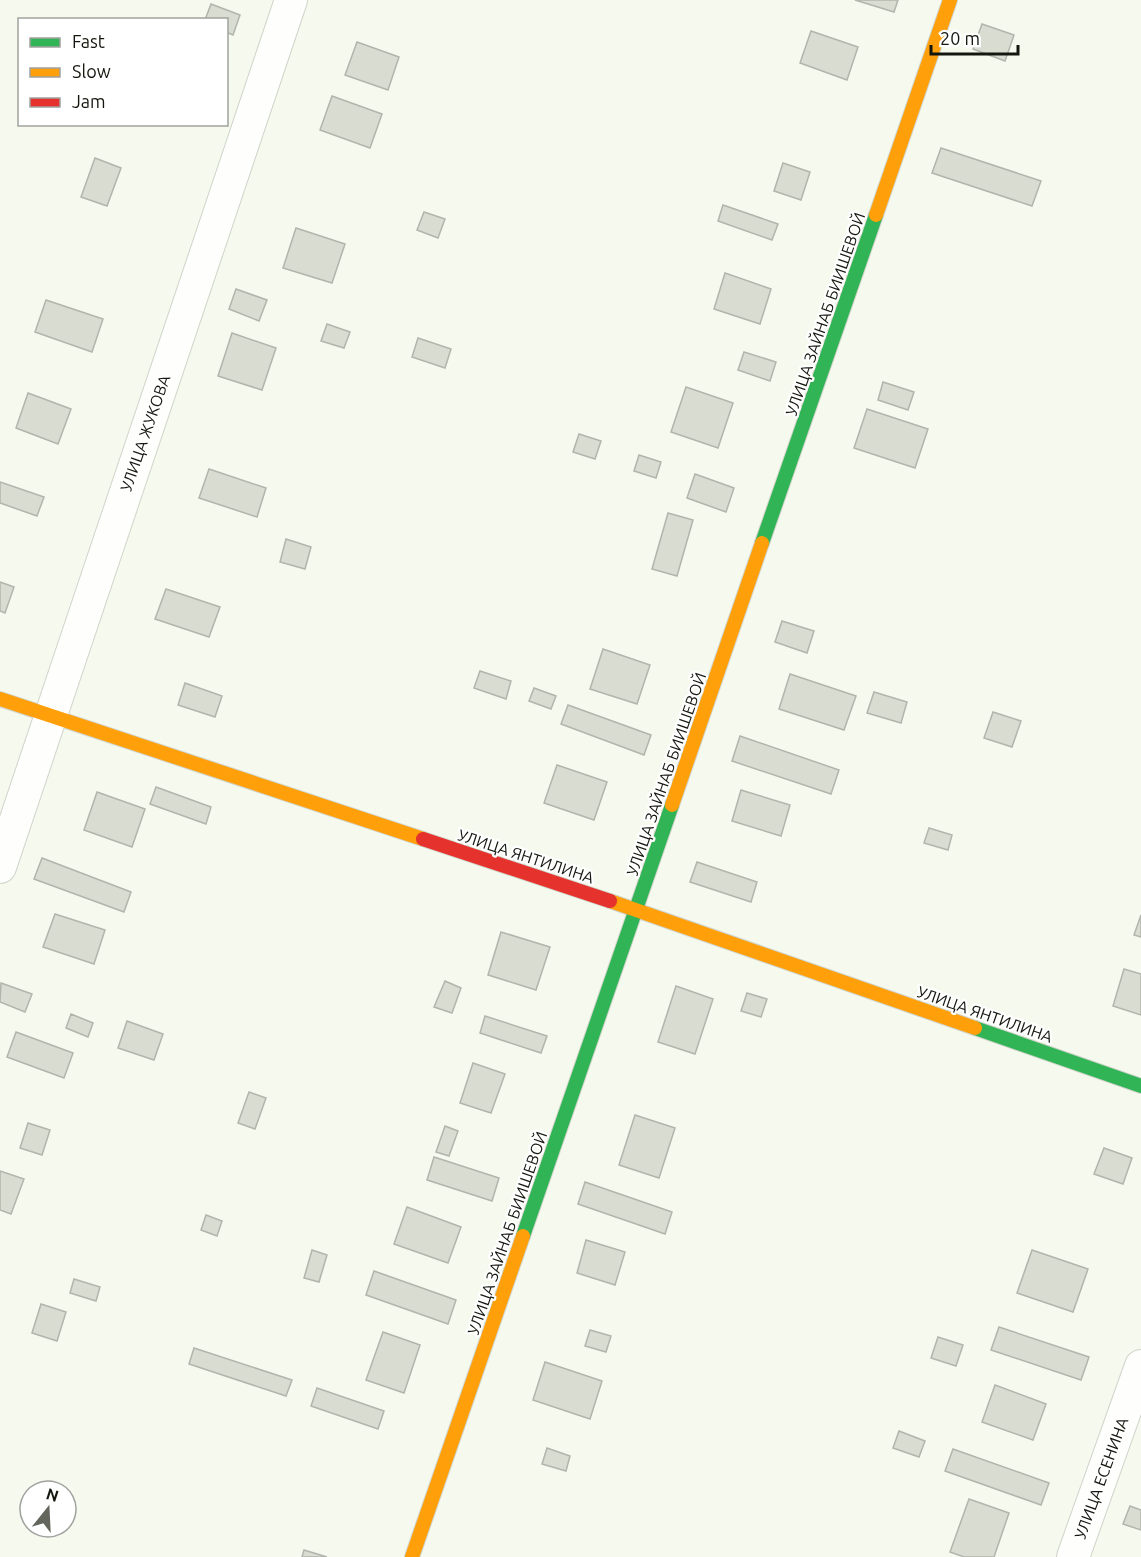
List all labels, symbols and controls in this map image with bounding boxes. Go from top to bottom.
legend [18,18,228,126]
scale bar [931,18,1018,56]
text: 20 m [940,28,980,48]
text: Fast [72,31,105,51]
text: Slow [72,61,111,81]
text: Jam [72,91,106,111]
street label: УЛИЦА ЗАЙНАБ БИИШЕВОЙ [781,210,868,418]
street label: УЛИЦА ЖУКОВА [117,372,174,494]
street label: УЛИЦА ЗАЙНАБ БИИШЕВОЙ [622,670,709,878]
street label: УЛИЦА ЯНТИЛИНА [456,826,597,887]
street label: УЛИЦА ЯНТИЛИНА [915,982,1056,1046]
street label: УЛИЦА ЗАЙНАБ БИИШЕВОЙ [463,1129,550,1337]
street label: УЛИЦА ЕСЕНИНА [1071,1414,1132,1541]
north arrow [18,1479,78,1539]
text: N [44,1484,61,1505]

